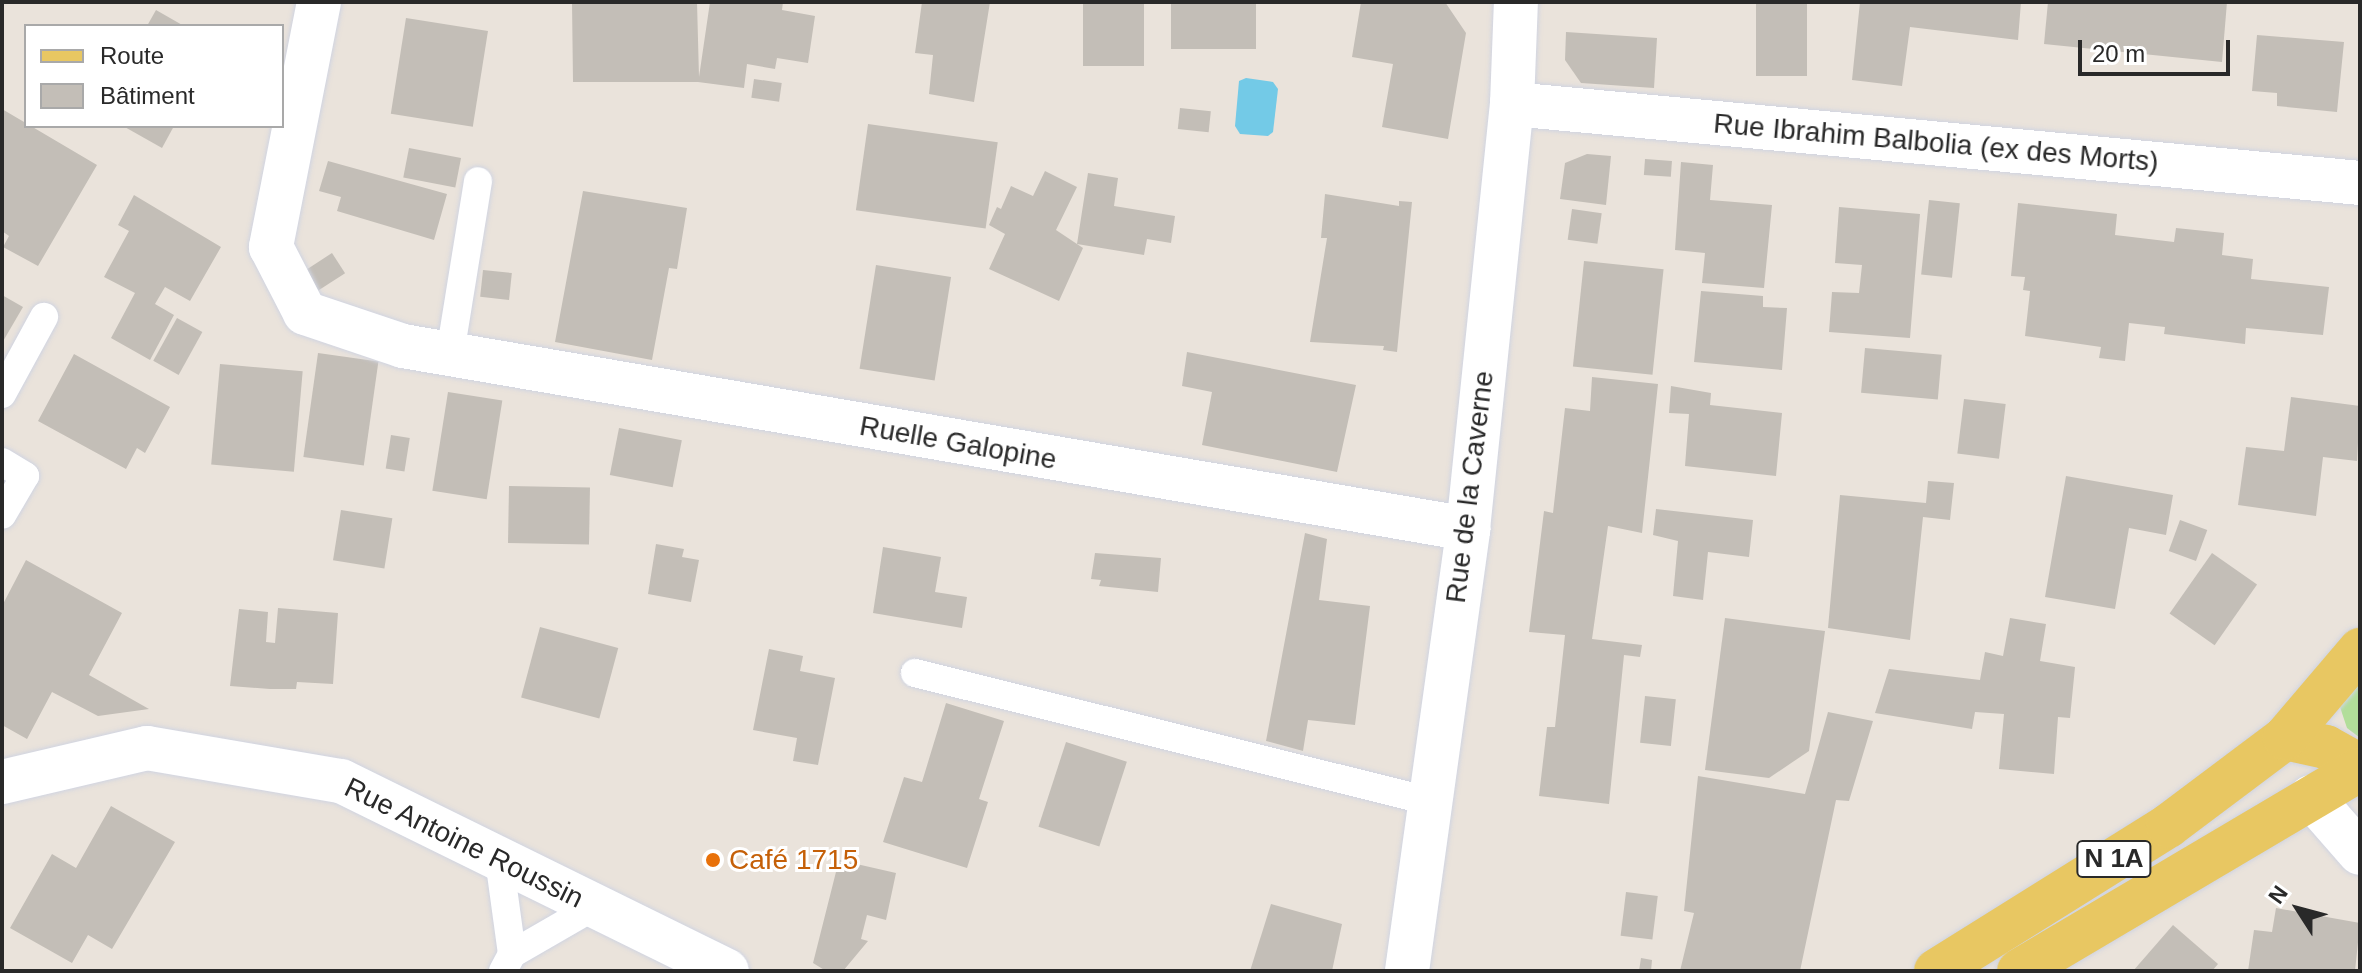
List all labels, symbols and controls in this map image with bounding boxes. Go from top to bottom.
legend [24,24,284,128]
scale bar [2082,24,2234,74]
text: 20 m [2092,40,2145,67]
text: Route [100,42,164,69]
text: Bâtiment [100,82,195,109]
street label: Rue Ibrahim Balbolia (ex des Morts) [1712,107,2160,179]
street label: Rue de la Caverne [1439,369,1501,605]
street label: Ruelle Galopine [857,409,1059,477]
street label: Rue Antoine Roussin [338,770,590,916]
road number: N 1A [2076,837,2152,881]
place label: Café 1715 [729,843,858,877]
marker: Café 1715 [704,851,722,869]
north arrow [2258,869,2338,949]
text: N [2263,881,2293,908]

